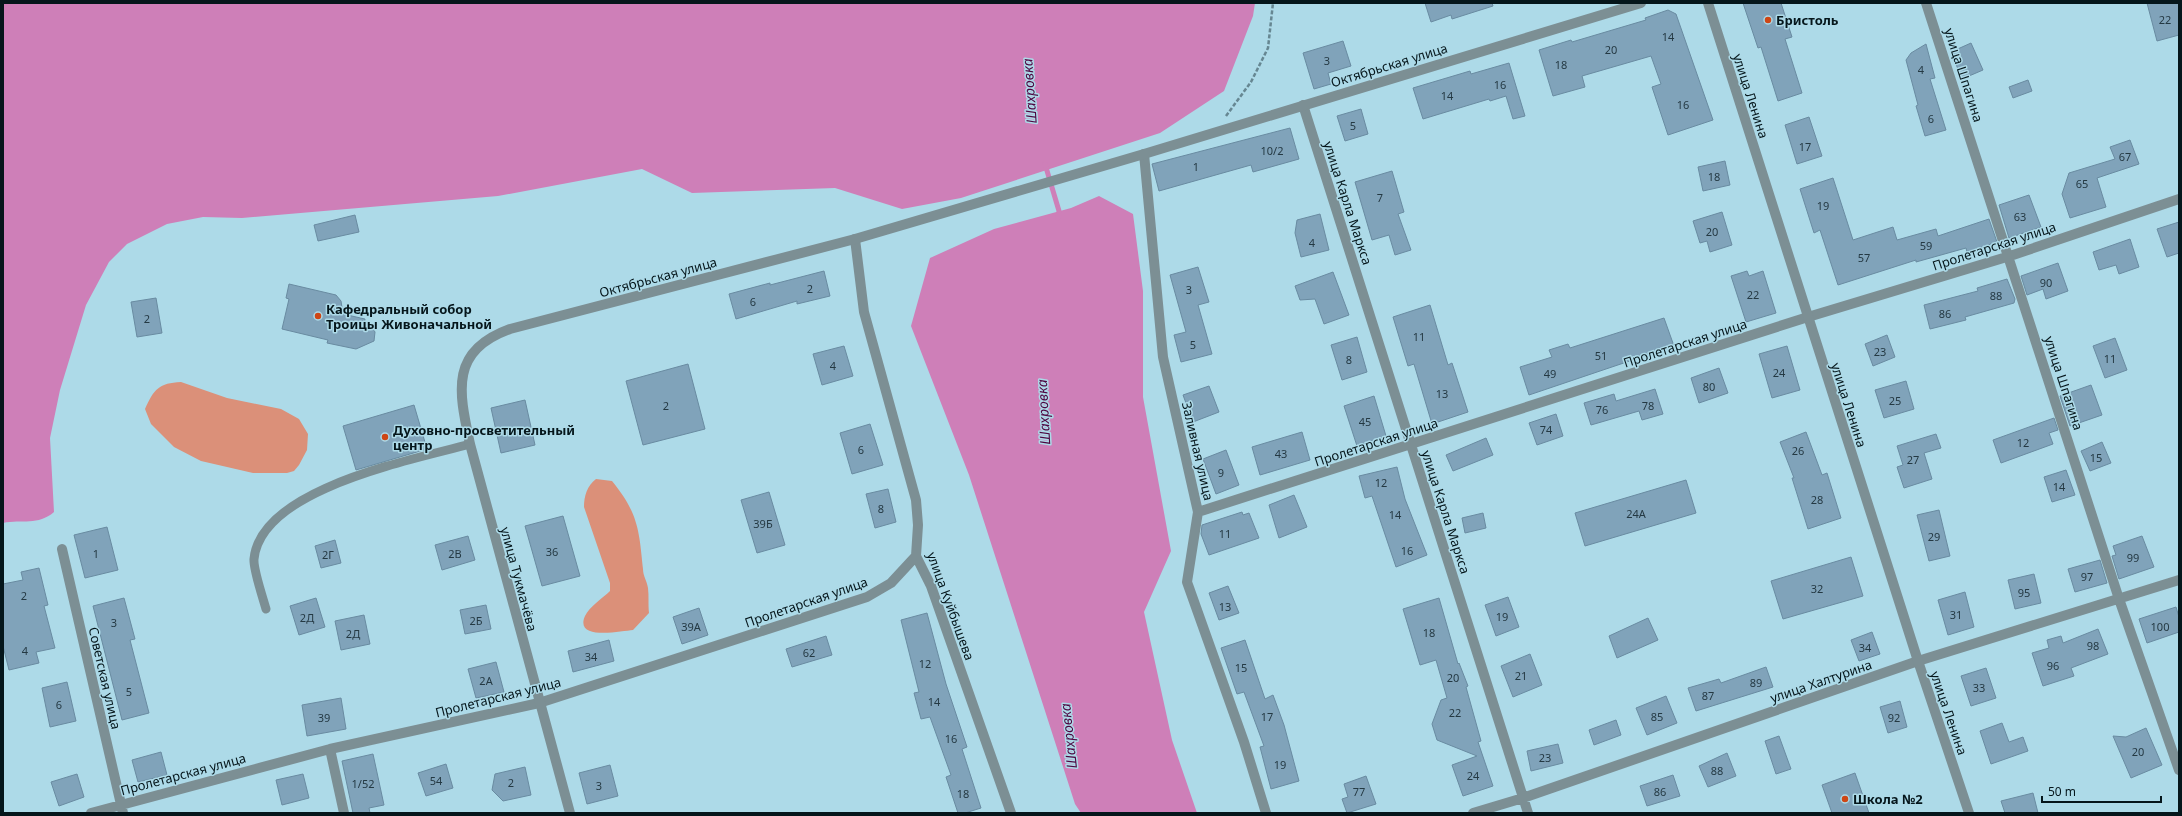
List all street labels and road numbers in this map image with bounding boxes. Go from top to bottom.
street label: улица Шпагина [1940,26,1988,124]
street label: Октябрьская улица [1328,39,1450,91]
street label: улица Ленина [1729,51,1773,141]
street label: улица Карла Маркса [1320,139,1376,267]
street label: Пролетарская улица [1930,218,2058,274]
street label: Октябрьская улица [597,253,719,301]
street label: Пролетарская улица [1621,315,1749,371]
street label: улица Шпагина [2040,334,2088,432]
street label: улица Ленина [1827,360,1871,450]
street label: Заливная улица [1178,400,1218,502]
street label: Пролетарская улица [1312,414,1440,470]
street label: улица Карла Маркса [1418,448,1474,576]
street label: улица Тукмачёва [496,525,542,633]
street label: улица Куйбышева [923,549,979,663]
street label: Пролетарская улица [742,572,870,632]
street label: Советская улица [84,625,126,731]
street label: улица Халтурина [1768,655,1874,707]
street label: улица Ленина [1926,669,1972,757]
street label: Пролетарская улица [433,673,563,721]
street label: Пролетарская улица [118,749,248,799]

